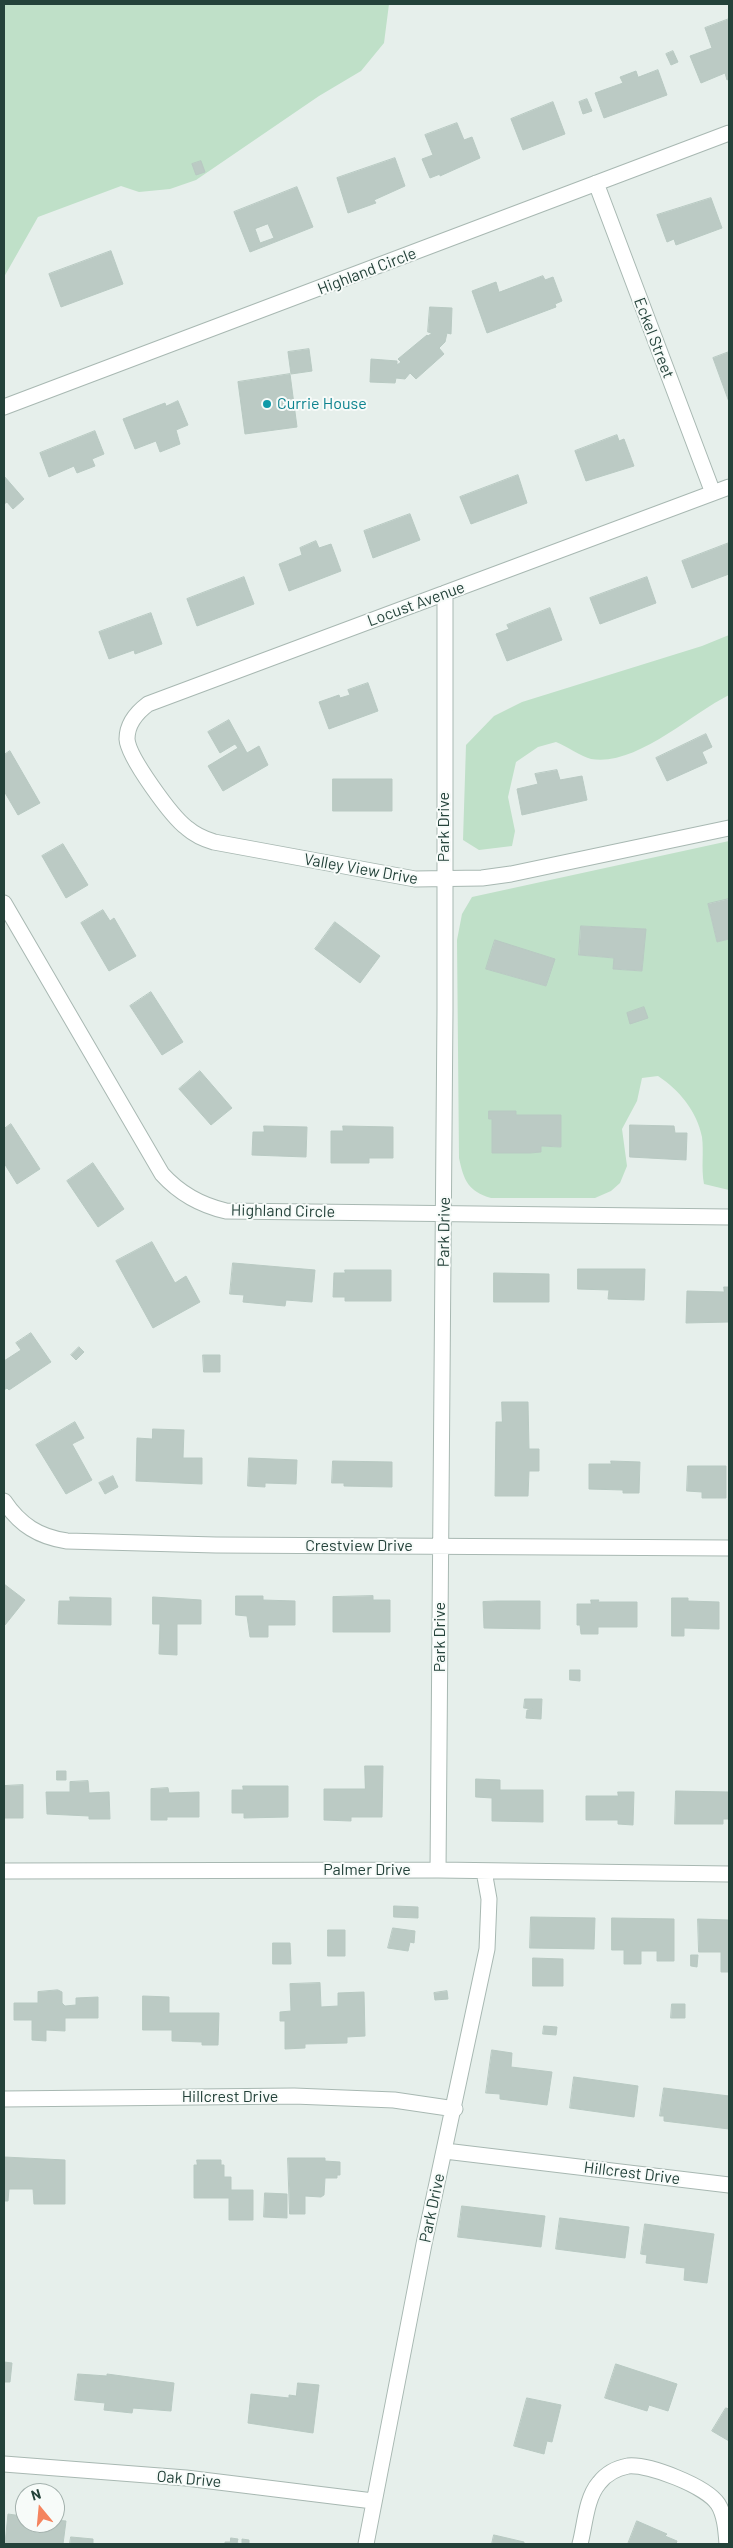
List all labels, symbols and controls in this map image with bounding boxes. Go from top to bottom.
street label: Highland Circle [315,243,419,299]
street label: Eckel Street [630,295,678,381]
place label: Currie House [277,394,367,414]
marker: Currie House [261,398,273,410]
street label: Locust Avenue [365,577,467,631]
street label: Park Drive [434,792,454,862]
street label: Valley View Drive [303,850,419,888]
street label: Park Drive [434,1197,454,1267]
street label: Highland Circle [231,1200,335,1222]
street label: Crestview Drive [305,1536,413,1556]
street label: Park Drive [430,1602,450,1672]
street label: Palmer Drive [323,1860,411,1880]
street label: Hillcrest Drive [182,2087,278,2107]
street label: Hillcrest Drive [583,2158,681,2188]
street label: Park Drive [415,2172,449,2244]
street label: Oak Drive [156,2467,222,2491]
north arrow [15,2483,65,2533]
text: N [29,2485,43,2504]

